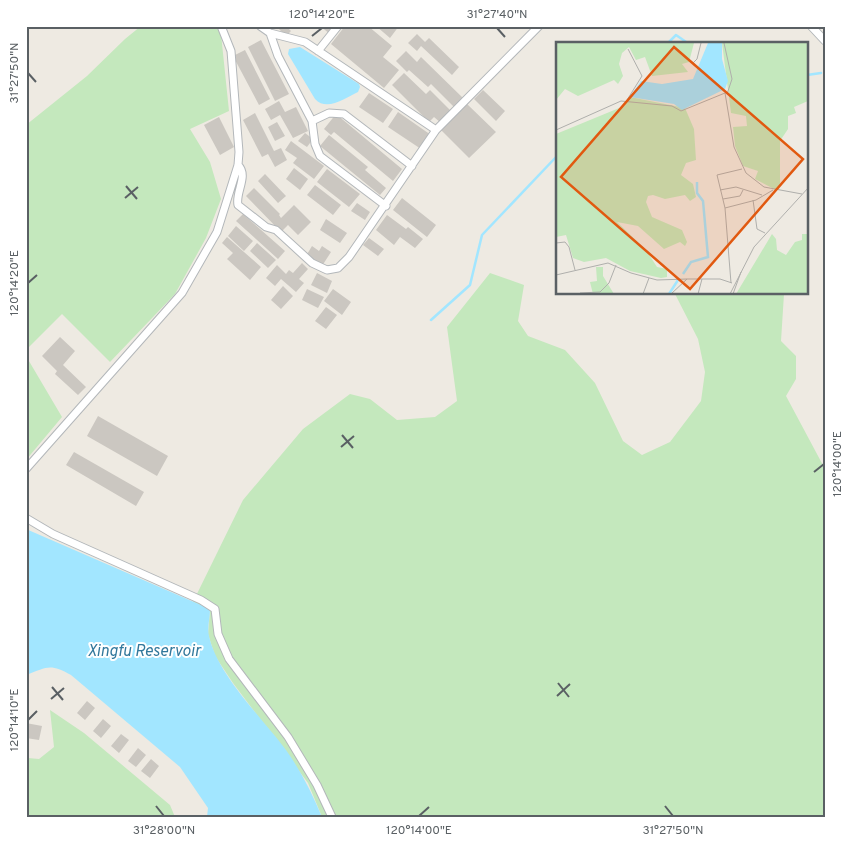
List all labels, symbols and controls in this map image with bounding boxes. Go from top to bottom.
text: 120°14'20"E [289,7,355,23]
text: 31°27'40"N [466,7,528,23]
text: 31°27'50"N [7,42,23,104]
inset map [556,42,808,295]
text: 120°14'20"E [7,250,23,316]
text: 120°14'00"E [830,431,846,497]
water label: Xingfu Reservoir [87,642,202,662]
text: 120°14'10"E [7,689,23,751]
text: 31°28'00"N [133,823,195,839]
text: 120°14'00"E [386,823,452,839]
text: 31°27'50"N [642,823,704,839]

